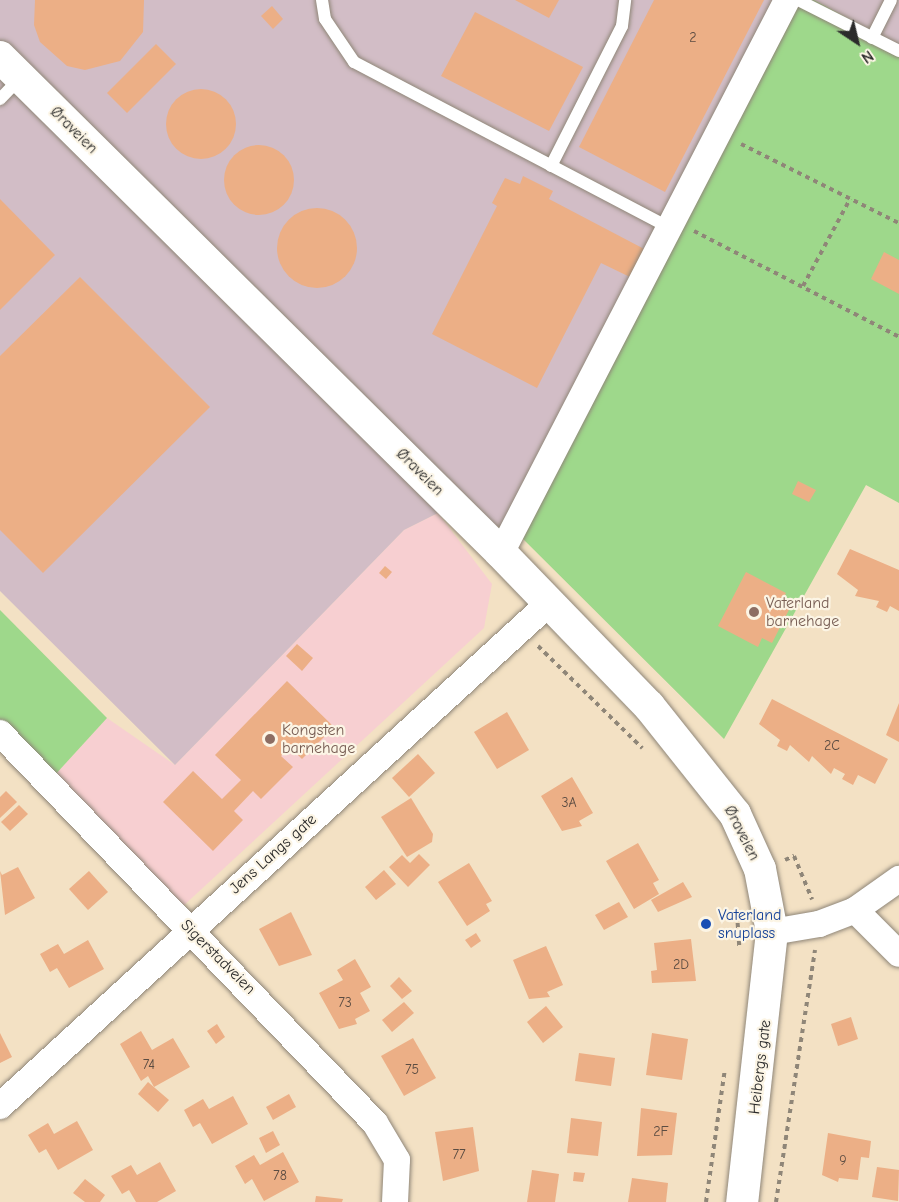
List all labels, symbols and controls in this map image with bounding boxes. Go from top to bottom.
north arrow [827,12,887,72]
house number: 2 [689,30,697,46]
text: N [858,46,877,67]
street label: Øraveien [46,102,102,158]
street label: Øraveien [392,444,448,500]
place label: Vaterland barnehage [766,593,839,631]
marker: Vaterland barnehage [747,605,761,619]
place label: Kongsten barnehage [282,720,355,758]
marker: Kongsten barnehage [263,732,277,746]
house number: 2C [824,738,840,754]
house number: 3A [561,795,577,811]
street label: Øraveien [720,802,764,864]
street label: Jens Langs gate [226,810,320,898]
place label: Vaterland snuplass [718,905,781,943]
street label: Sigerstadveien [177,916,259,998]
marker: Vaterland snuplass [699,917,713,931]
house number: 2D [673,957,689,973]
house number: 73 [338,995,352,1011]
street label: Heibergs gate [745,1019,775,1115]
house number: 74 [143,1057,155,1073]
house number: 75 [405,1062,419,1078]
house number: 2F [653,1124,669,1140]
house number: 77 [452,1147,466,1163]
house number: 9 [839,1153,847,1169]
house number: 78 [273,1168,287,1184]

